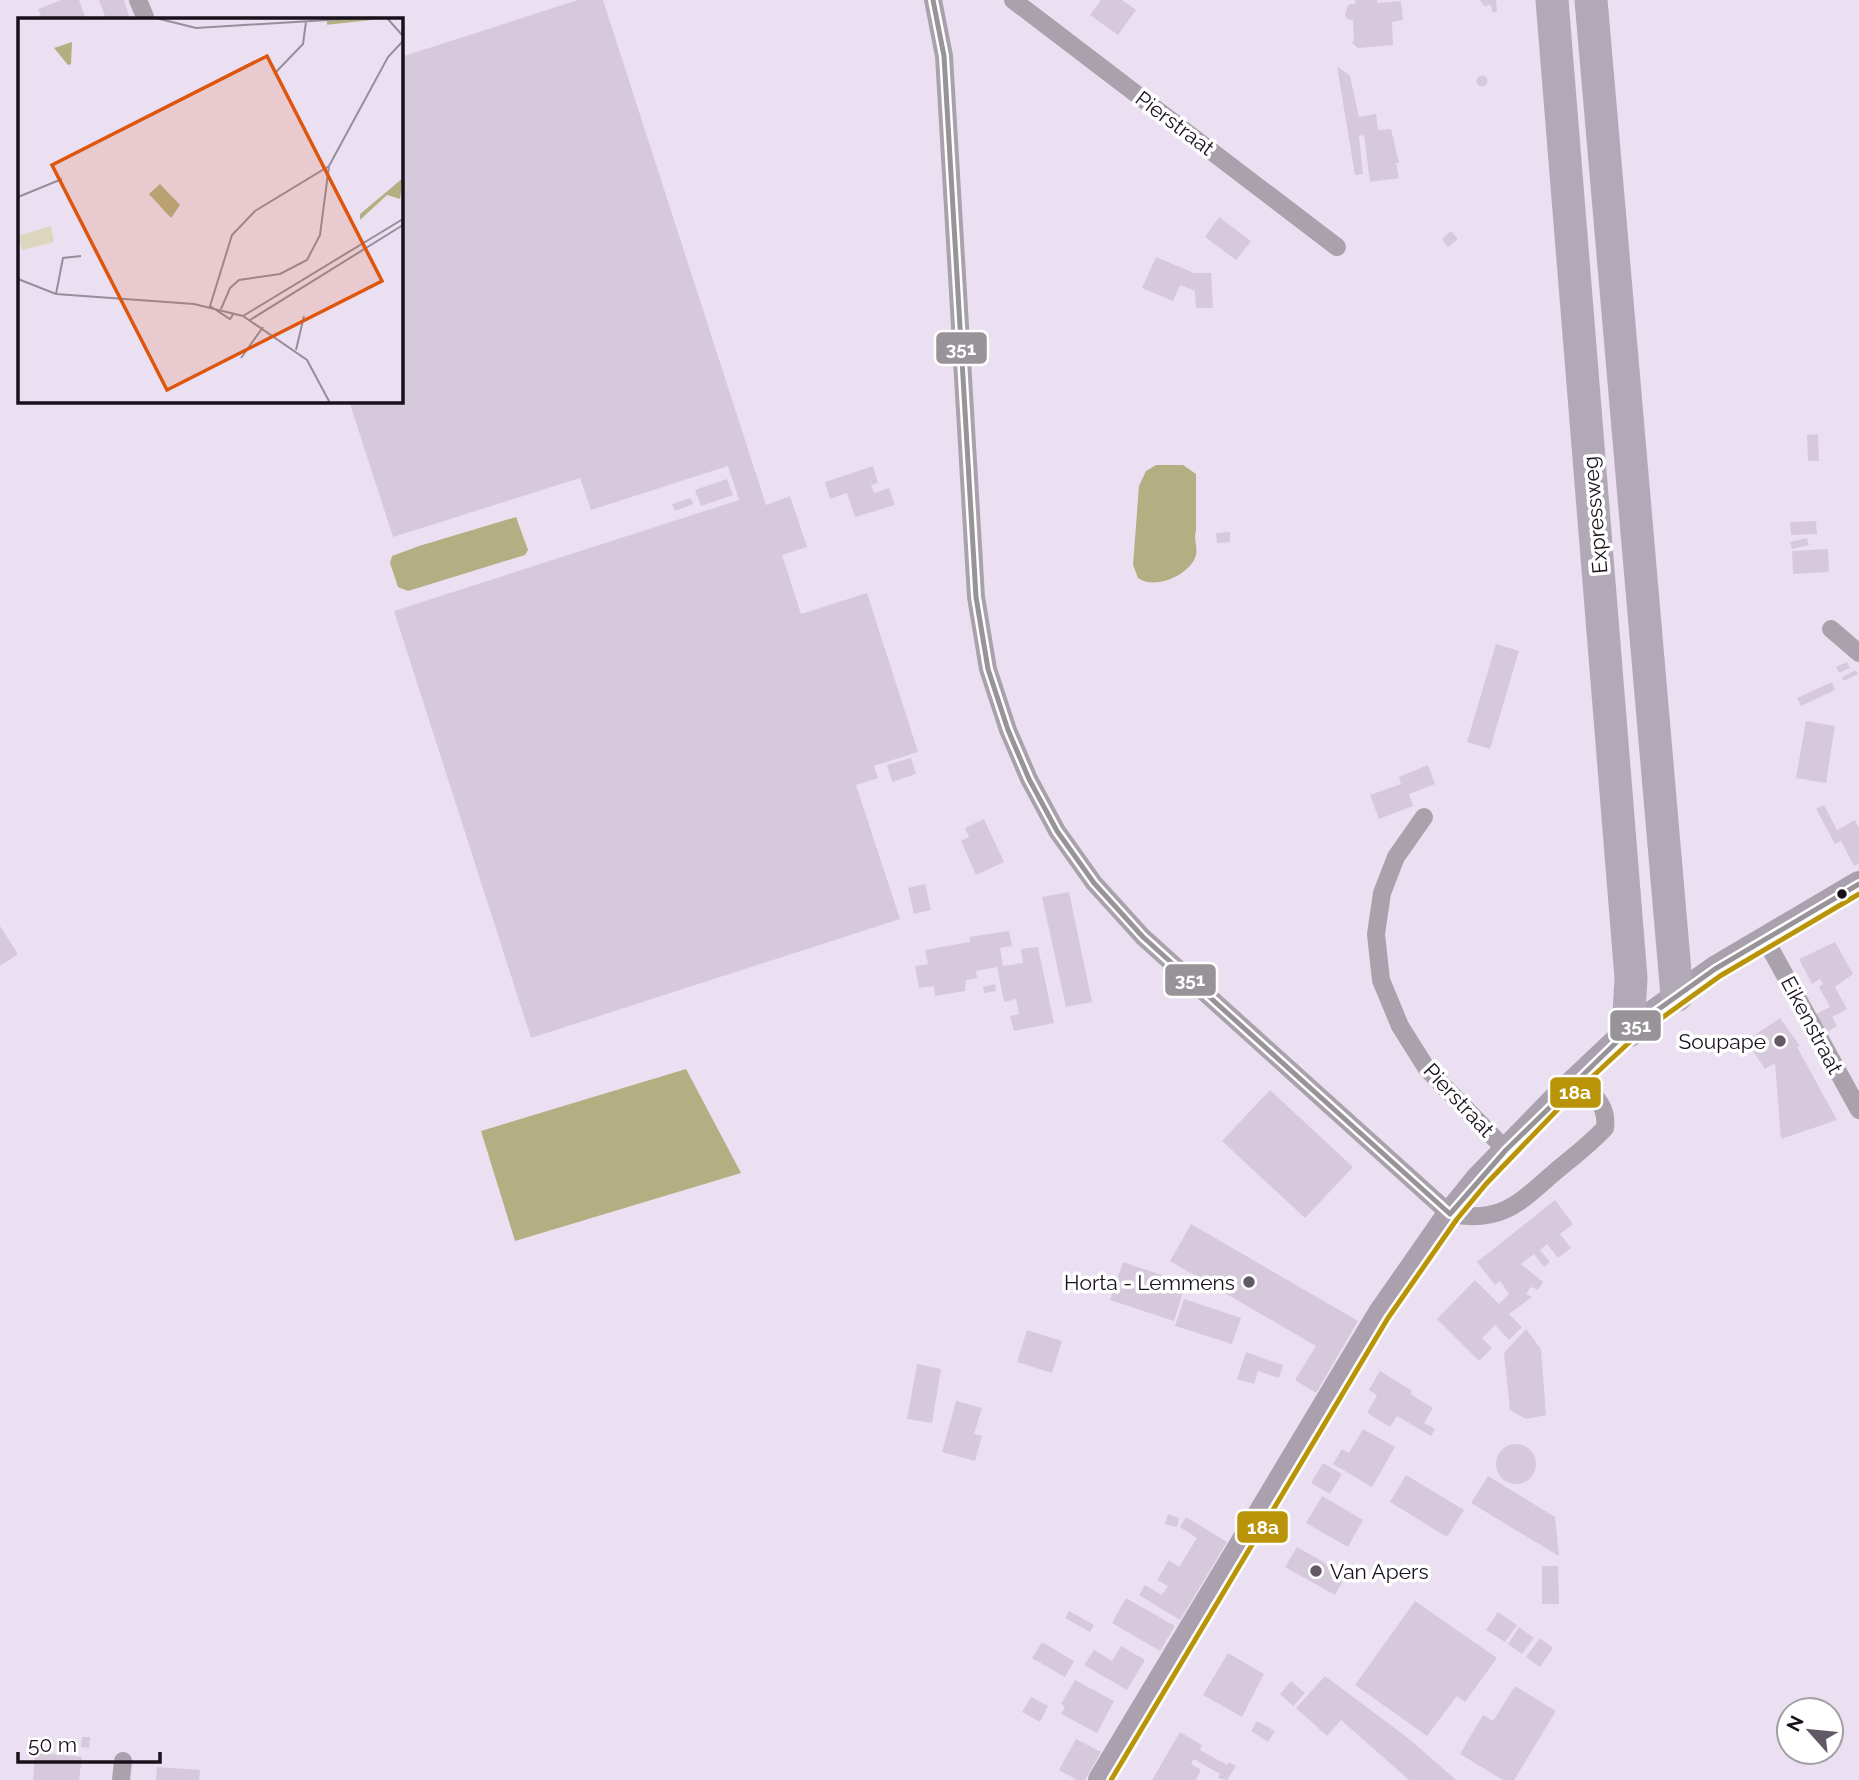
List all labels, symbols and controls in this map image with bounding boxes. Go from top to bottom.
inset map [18,18,402,402]
street label: Pierstraat [1131,85,1219,161]
line badge: 351 [935,331,988,365]
text: 351 [946,337,976,359]
street label: Expressweg [1577,455,1613,575]
unlabelled marker [1835,887,1849,901]
line badge: 351 [1164,963,1217,997]
text: 351 [1175,968,1205,990]
street label: Eikenstraat [1776,972,1848,1078]
line badge: 351 [1609,1009,1662,1042]
text: 351 [1621,1014,1651,1036]
place label: Soupape [1679,1029,1766,1054]
marker: Soupape [1772,1033,1788,1049]
street label: Pierstraat [1419,1058,1499,1142]
line badge: 18a [1549,1076,1602,1109]
text: 18a [1559,1081,1591,1103]
place label: Horta - Lemmens [1064,1270,1235,1295]
marker: Horta - Lemmens [1241,1274,1257,1290]
line badge: 18a [1236,1510,1289,1544]
text: 18a [1247,1516,1279,1538]
place label: Van Apers [1330,1559,1429,1584]
marker: Van Apers [1308,1563,1324,1579]
north arrow [1775,1696,1845,1766]
text: N [1782,1712,1808,1735]
scale bar [18,1720,159,1764]
text: 50 m [28,1732,77,1757]

